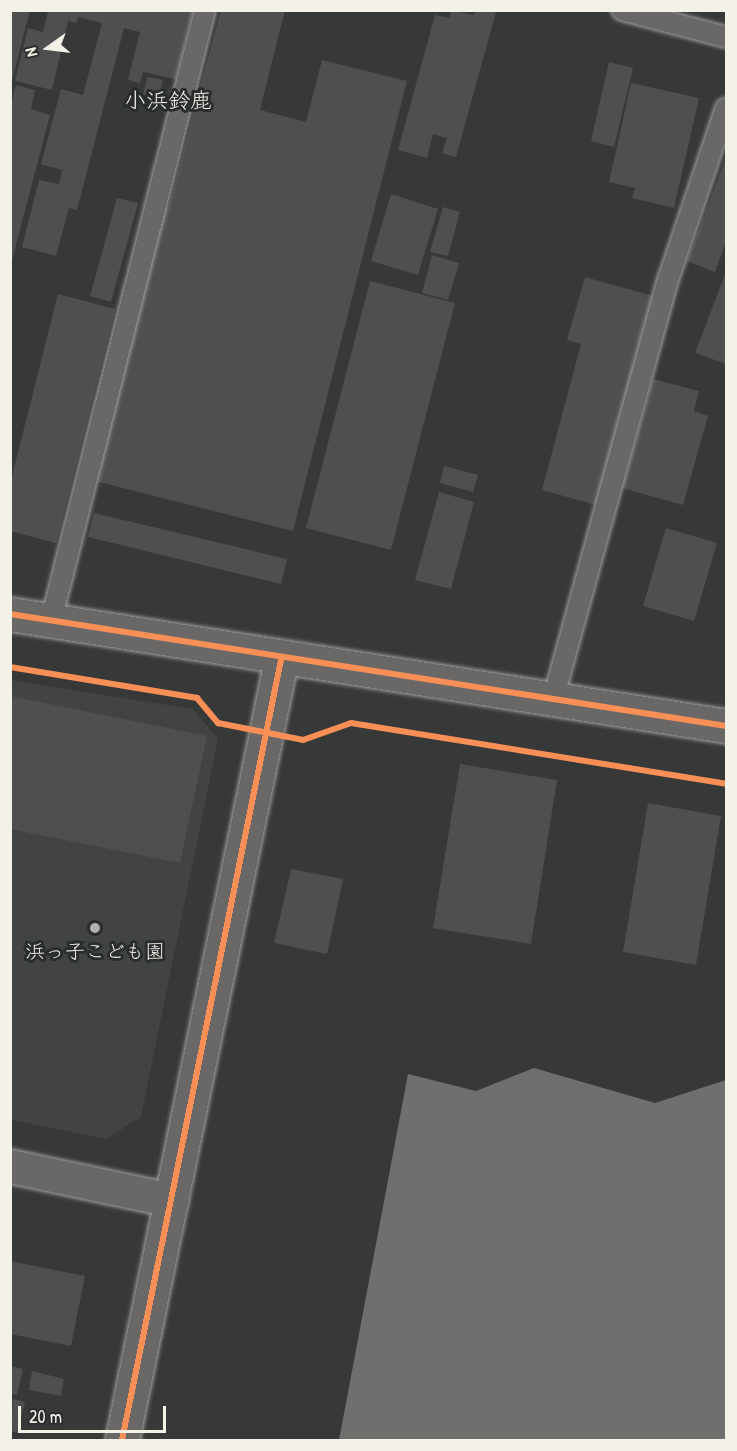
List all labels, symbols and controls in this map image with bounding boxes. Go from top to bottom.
north arrow [18,18,78,78]
text: N [19,46,42,59]
district label: 小浜鈴鹿 [124,88,212,114]
marker: 浜っ子こども園 [88,921,102,935]
place label: 浜っ子こども園 [25,938,165,962]
scale bar [21,1394,170,1432]
text: 20 m [29,1404,62,1429]

